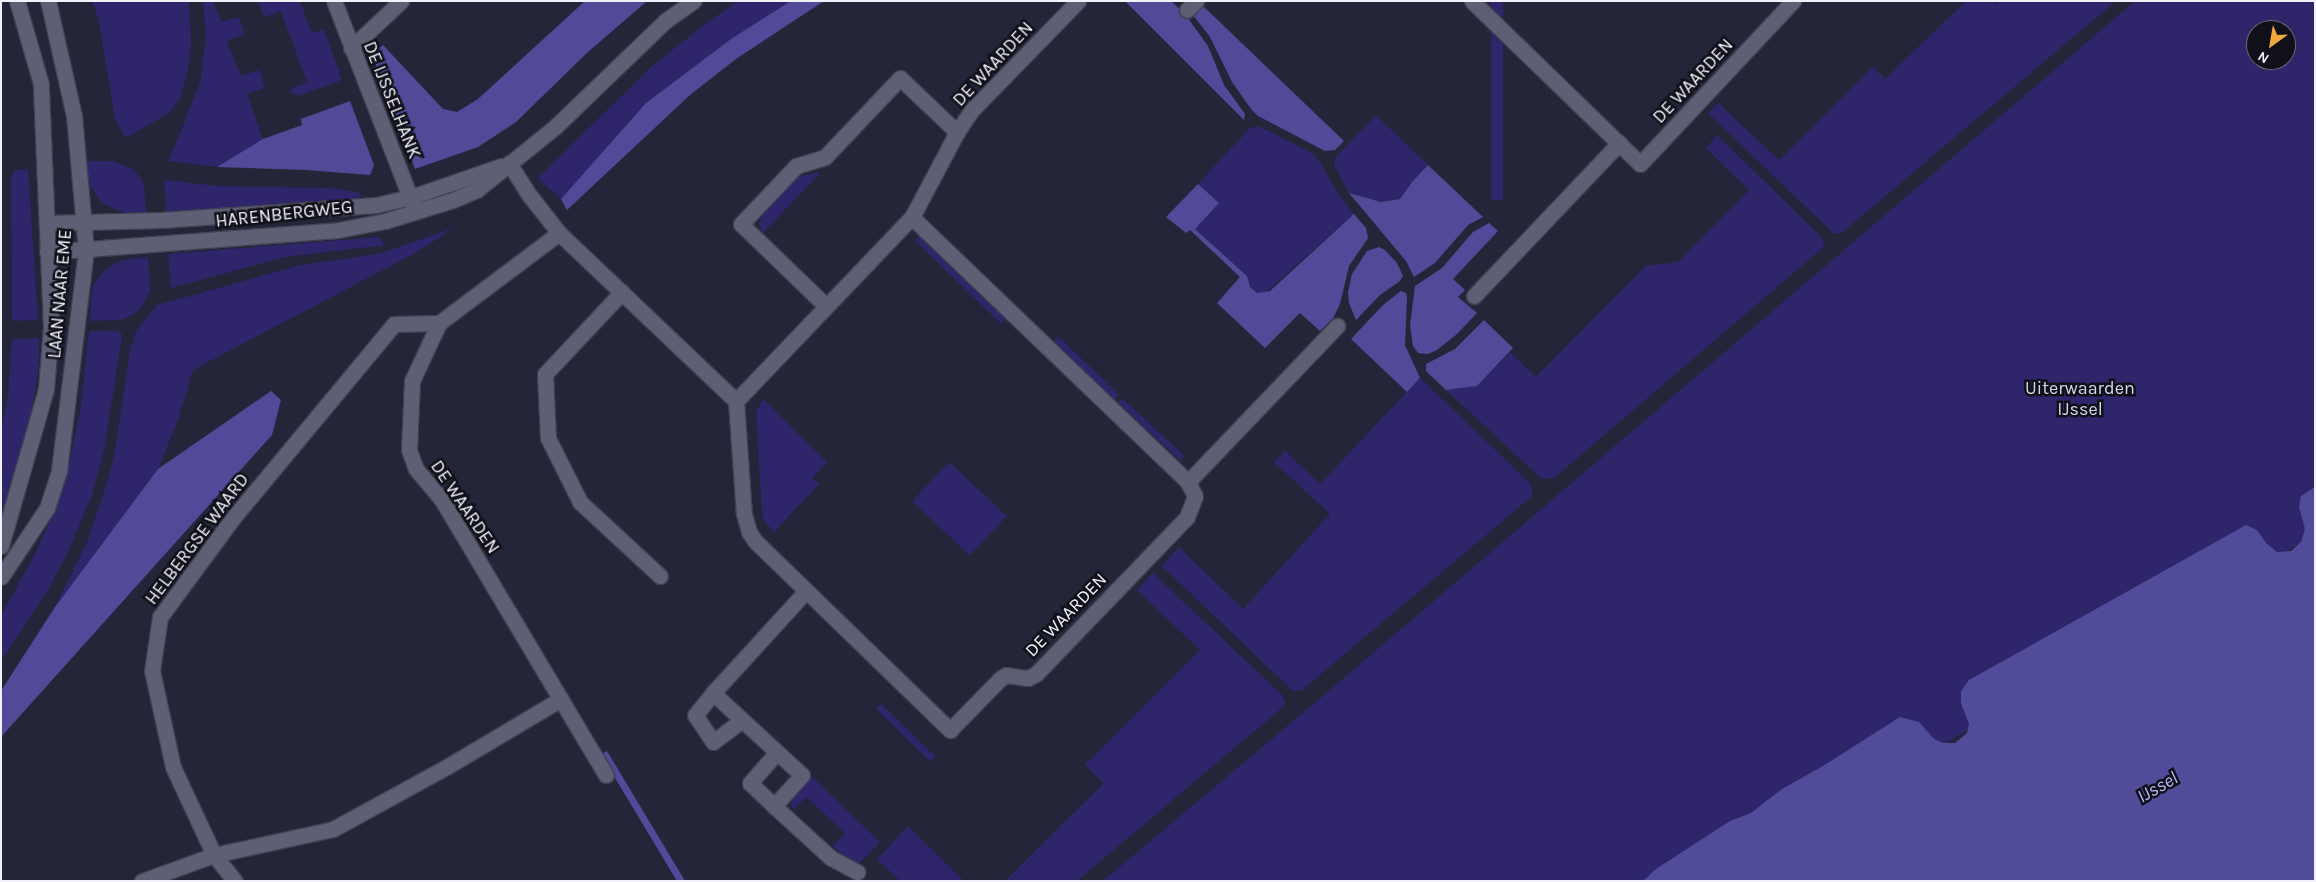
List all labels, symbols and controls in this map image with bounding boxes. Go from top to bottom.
street label: DE WAARDEN [948,17,1038,111]
north arrow [2246,20,2296,70]
street label: DE WAARDEN [1648,34,1738,128]
street label: DE IJSSELHANK [359,38,425,162]
text: N [2255,47,2272,67]
street label: HARENBERGWEG [214,196,354,232]
street label: LAAN NAAR EME [44,229,76,359]
park label: Uiterwaarden IJssel [2025,378,2135,420]
street label: DE WAARDEN [426,456,504,558]
street label: HELBERGSE WAARD [141,469,253,609]
street label: DE WAARDEN [1021,569,1111,661]
water label: IJssel [2134,767,2182,809]

